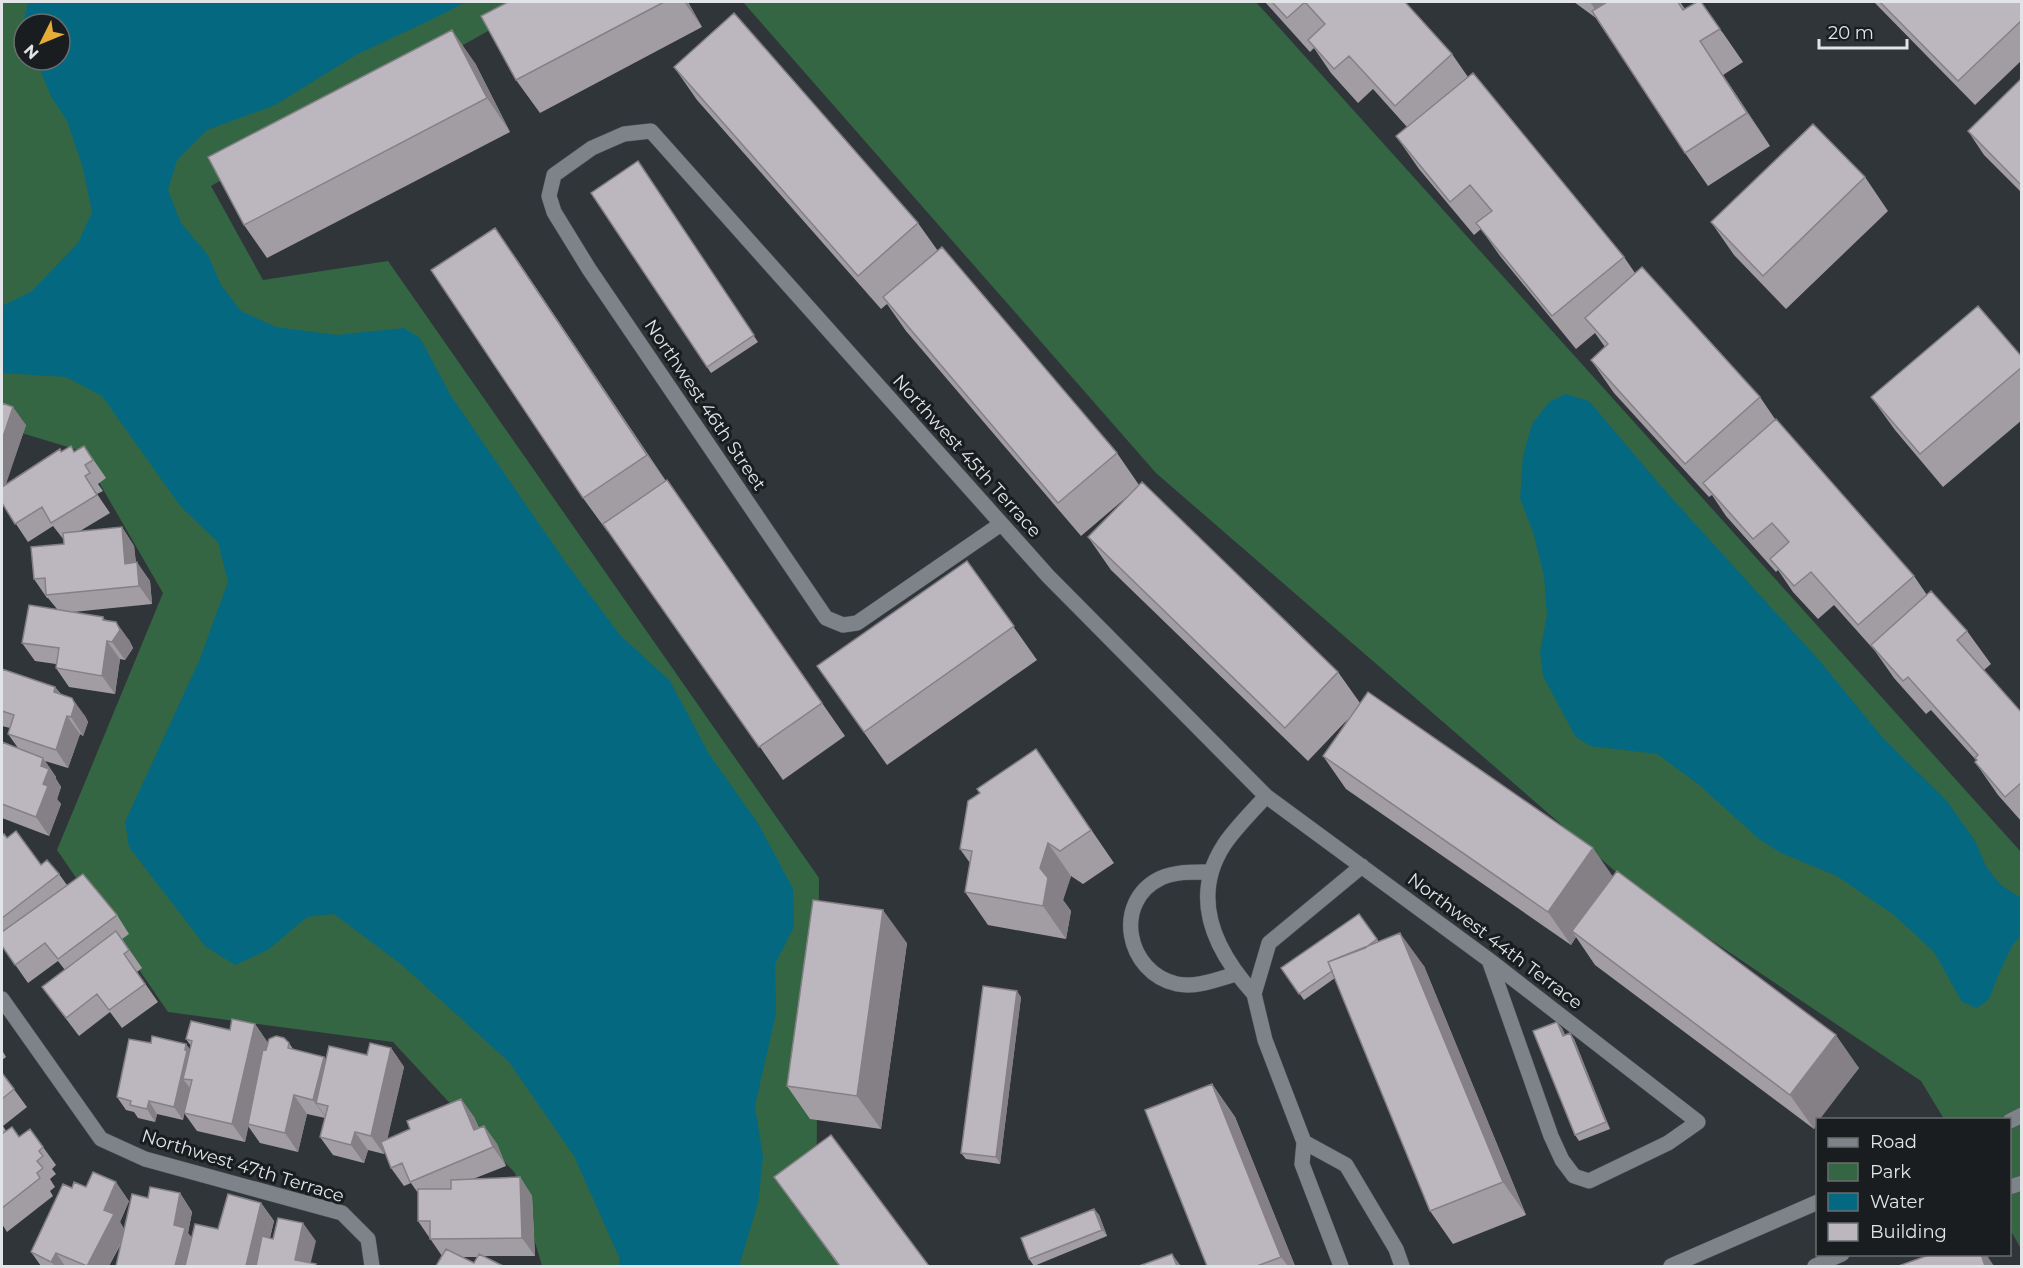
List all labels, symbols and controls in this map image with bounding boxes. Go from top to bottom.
north arrow [12,12,72,72]
scale bar [1819,12,1908,50]
text: 20 m [1828,22,1874,44]
text: N [20,41,43,63]
street label: Northwest 46th Street [640,315,770,495]
street label: Northwest 45th Terrace [888,370,1046,542]
street label: Northwest 44th Terrace [1403,868,1587,1014]
legend [1816,1118,2011,1256]
street label: Northwest 47th Terrace [139,1125,347,1207]
text: Road [1870,1131,1917,1153]
text: Park [1870,1161,1911,1183]
text: Water [1870,1191,1925,1213]
text: Building [1870,1221,1947,1243]

